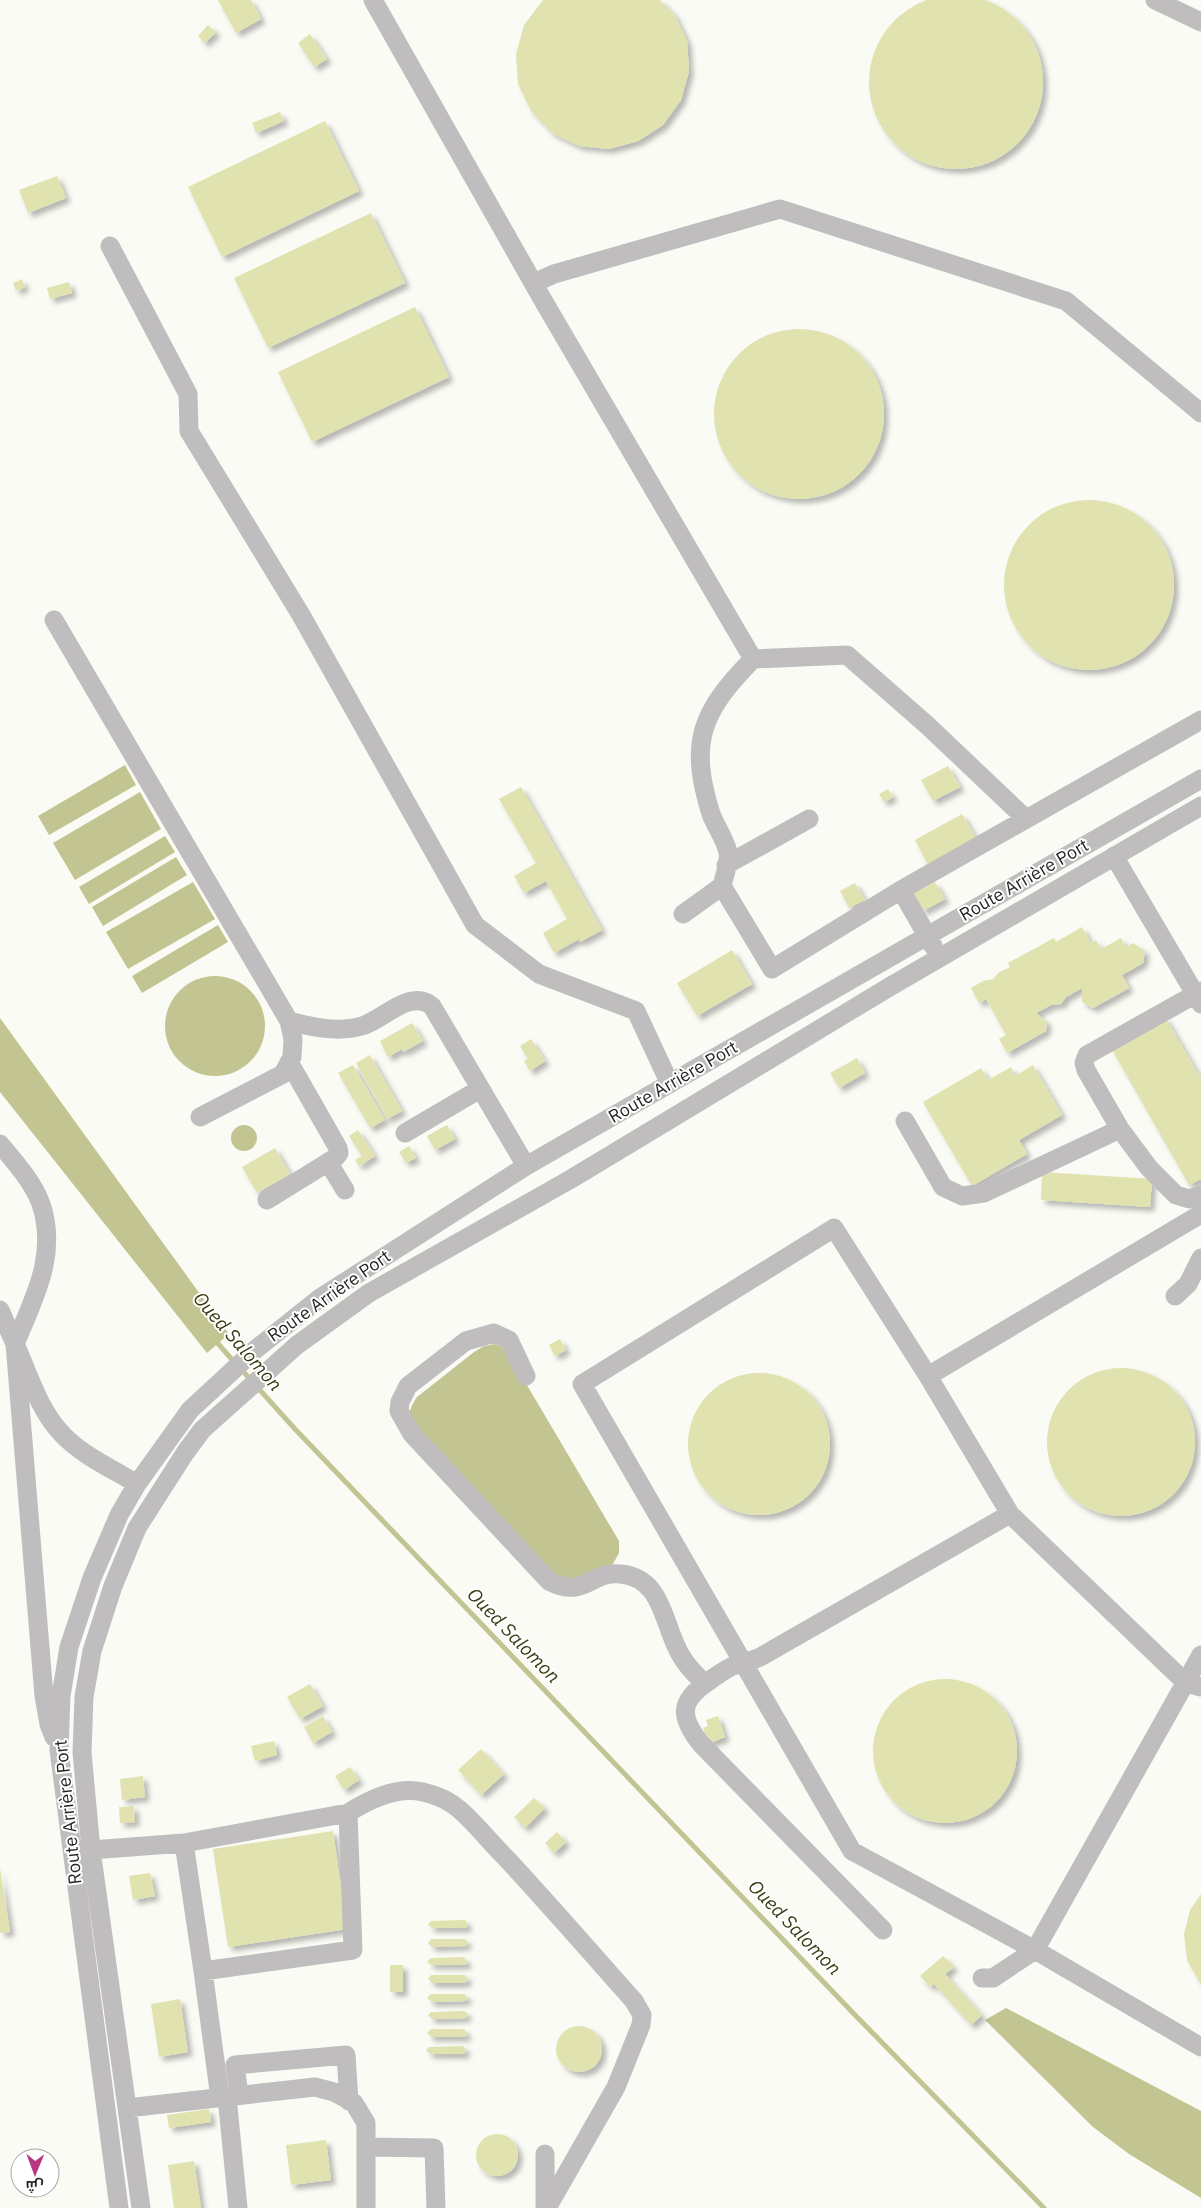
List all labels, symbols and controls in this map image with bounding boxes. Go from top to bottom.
street label: Route Arrière Port [955,833,1092,926]
street label: Route Arrière Port [604,1035,741,1128]
street label: Route Arrière Port [263,1244,395,1347]
water label: Oued Salomon [188,1286,288,1396]
water label: Oued Salomon [462,1582,566,1688]
street label: Route Arrière Port [48,1739,87,1886]
water label: Oued Salomon [743,1874,847,1980]
north arrow [10,2148,60,2198]
text: ش [26,2177,44,2195]

